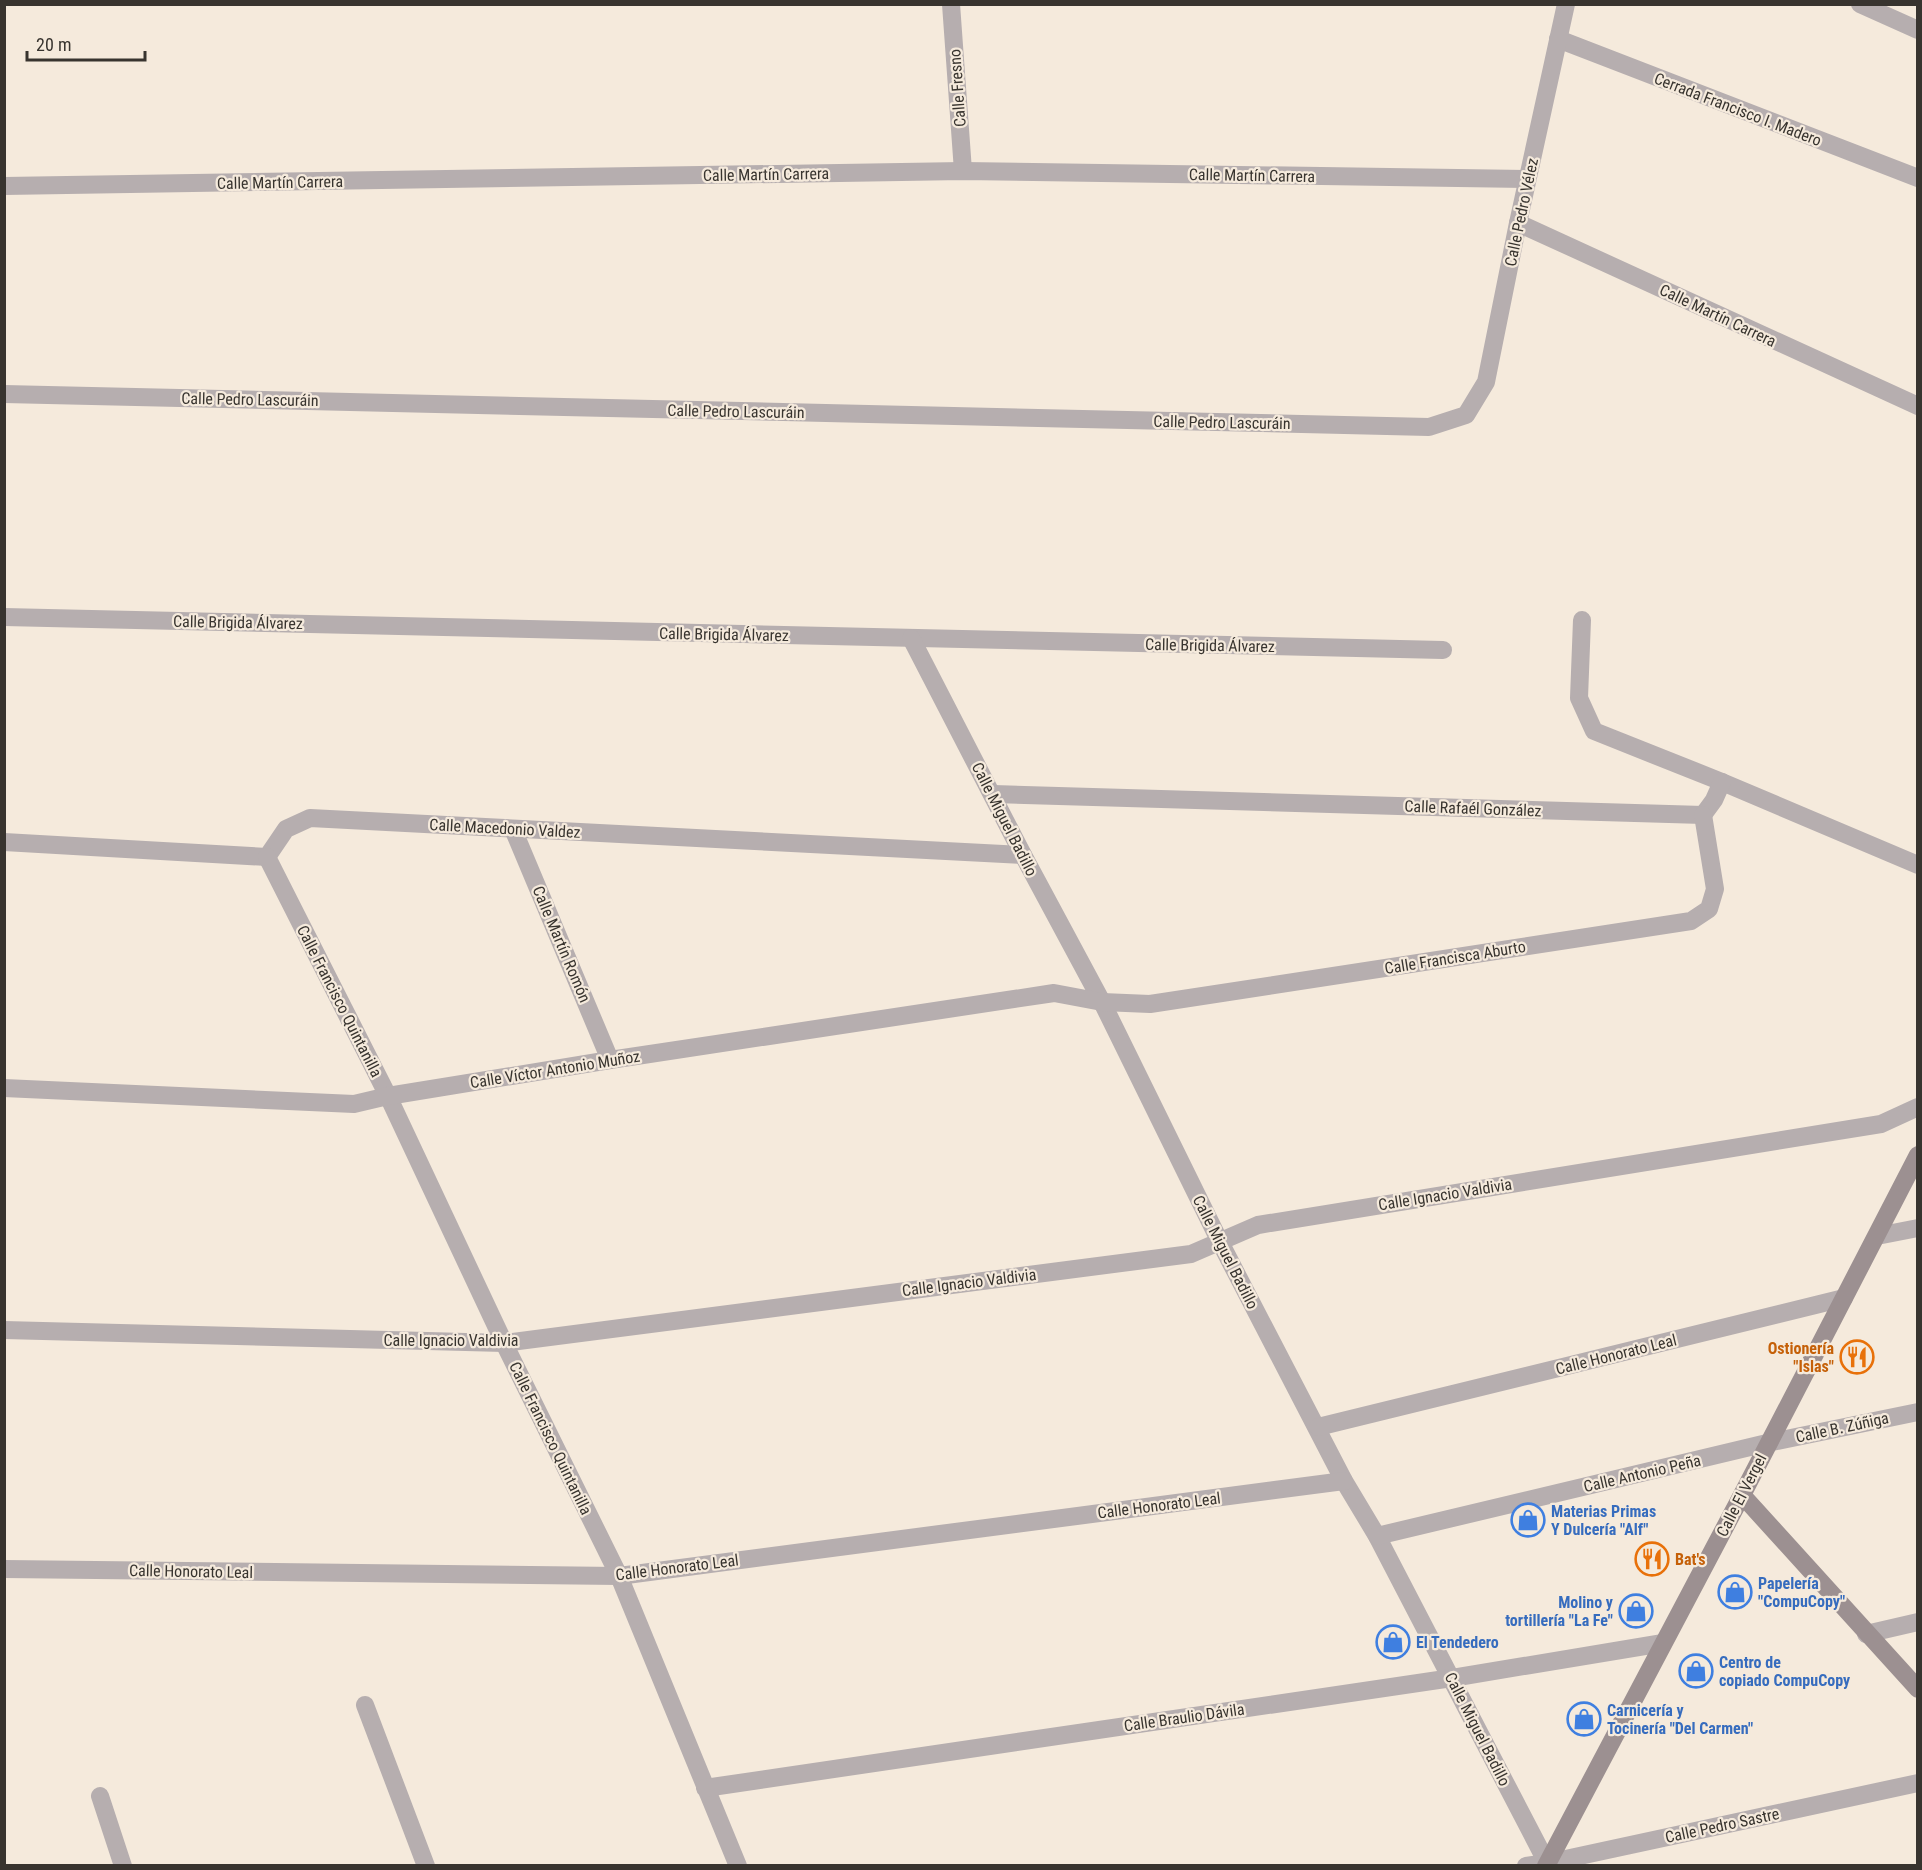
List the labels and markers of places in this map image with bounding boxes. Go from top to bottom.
place label: Ostionería "Islas" [1768,1339,1834,1376]
restaurant icon: Ostionería "Islas" [1839,1339,1875,1375]
shop icon: Materias Primas Y Dulcería "Alf" [1510,1502,1546,1538]
place label: Materias Primas Y Dulcería "Alf" [1551,1502,1656,1539]
restaurant icon: Bat's [1634,1541,1670,1577]
place label: Bat's [1675,1550,1706,1569]
shop icon: Papelería "CompuCopy" [1717,1574,1753,1610]
place label: Papelería "CompuCopy" [1758,1574,1845,1611]
place label: Molino y tortillería "La Fe" [1505,1593,1613,1630]
shop icon: Molino y tortillería "La Fe" [1618,1593,1654,1629]
shop icon: El Tendedero [1375,1624,1411,1660]
place label: El Tendedero [1416,1633,1499,1652]
shop icon: Centro de copiado CompuCopy [1678,1653,1714,1689]
place label: Centro de copiado CompuCopy [1719,1653,1850,1690]
shop icon: Carnicería y Tocinería "Del Carmen" [1566,1701,1602,1737]
place label: Carnicería y Tocinería "Del Carmen" [1607,1701,1753,1738]

